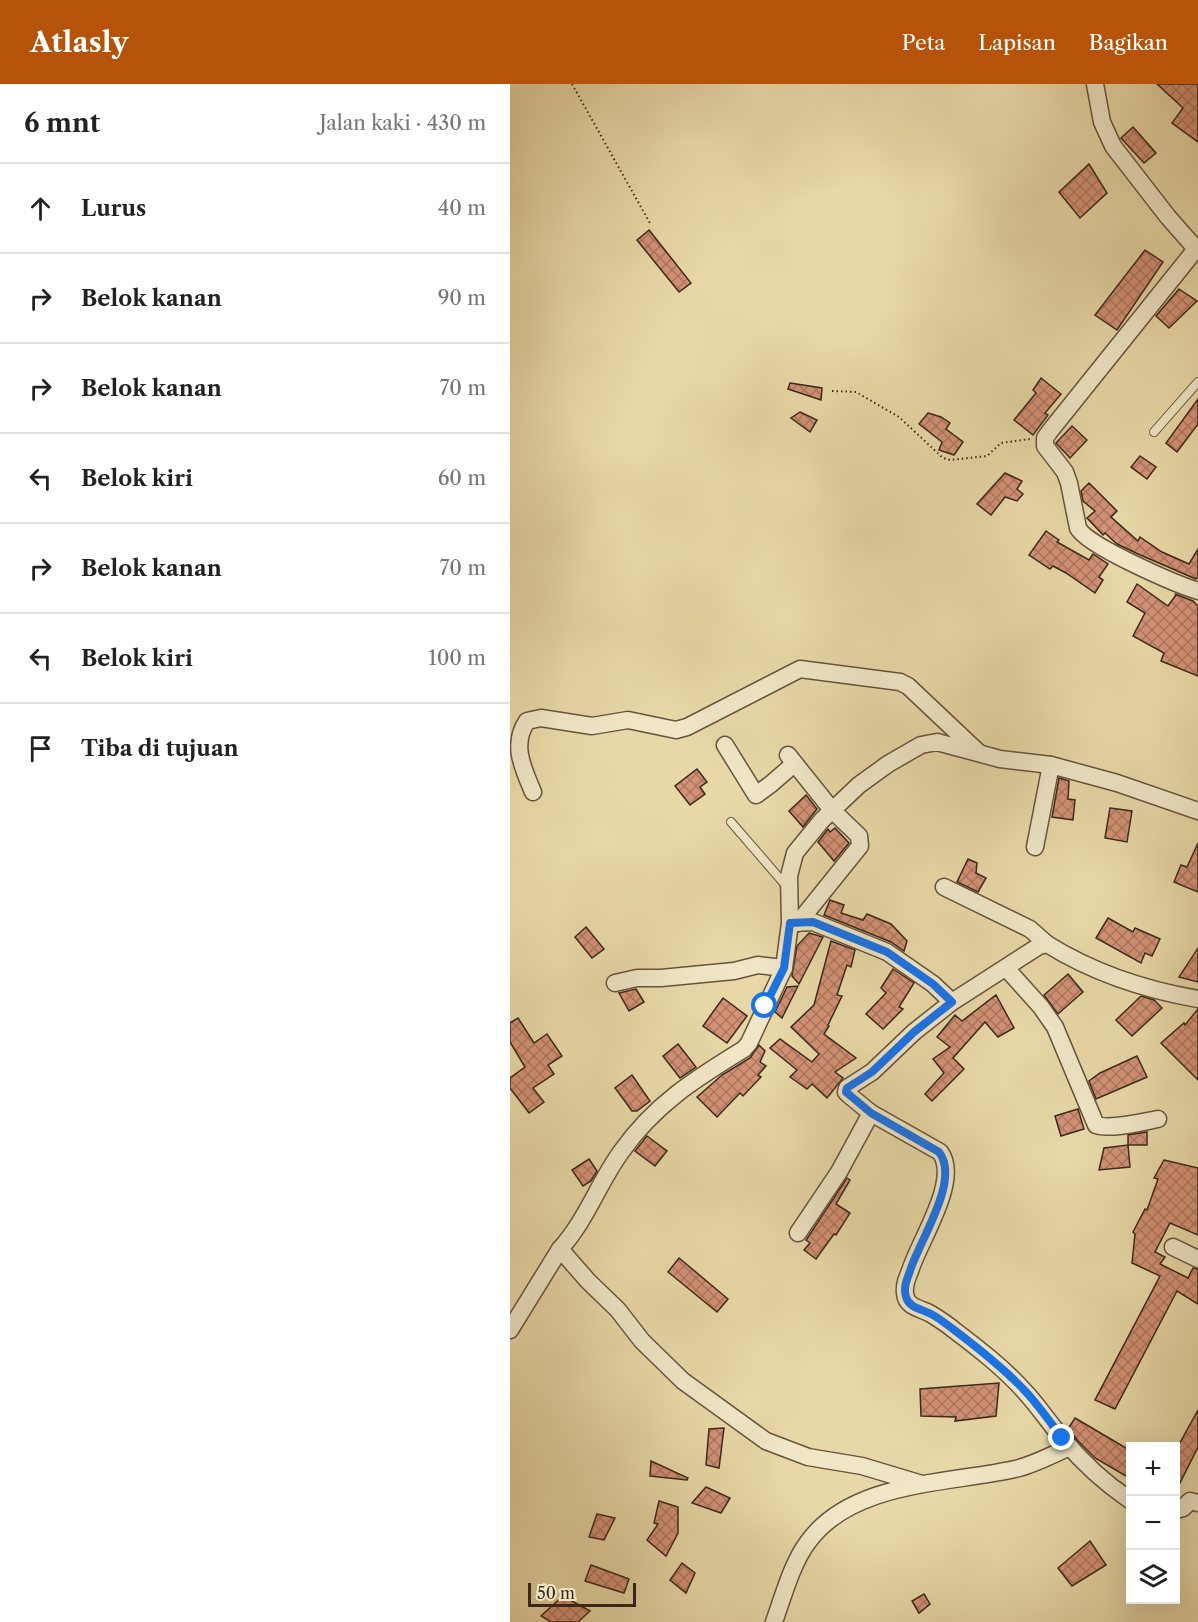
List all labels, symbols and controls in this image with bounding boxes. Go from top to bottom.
text: Atlasly [30,25,129,59]
text: Peta [902,30,945,55]
text: Lapisan [978,30,1056,55]
text: Bagikan [1089,30,1168,55]
text: 6 mnt [24,107,100,139]
text: Jalan kaki · 430 m [319,111,486,135]
icon: ahead [24,192,57,225]
text: Lurus [81,195,146,222]
text: 40 m [438,196,486,220]
icon: right [24,282,57,315]
text: Belok kanan [81,285,222,312]
text: 90 m [438,286,486,310]
icon: right [24,372,57,405]
text: Belok kanan [81,375,222,402]
text: 70 m [440,376,486,400]
icon: left [24,462,57,495]
text: Belok kiri [81,465,193,492]
text: 60 m [438,466,486,490]
icon: right [24,552,57,585]
text: Belok kanan [81,555,222,582]
text: 70 m [440,556,486,580]
icon: left [24,642,57,675]
text: Belok kiri [81,645,193,672]
text: 100 m [428,646,486,670]
icon: arrive [24,732,57,765]
text: Tiba di tujuan [81,735,239,762]
route start [751,992,777,1018]
route end [1048,1424,1074,1450]
map controls [1126,1442,1180,1604]
button: + [1126,1442,1180,1496]
button: − [1126,1496,1180,1550]
button: layers [1126,1550,1180,1604]
scale bar [528,1580,636,1608]
text: 50 m [537,1583,575,1603]

